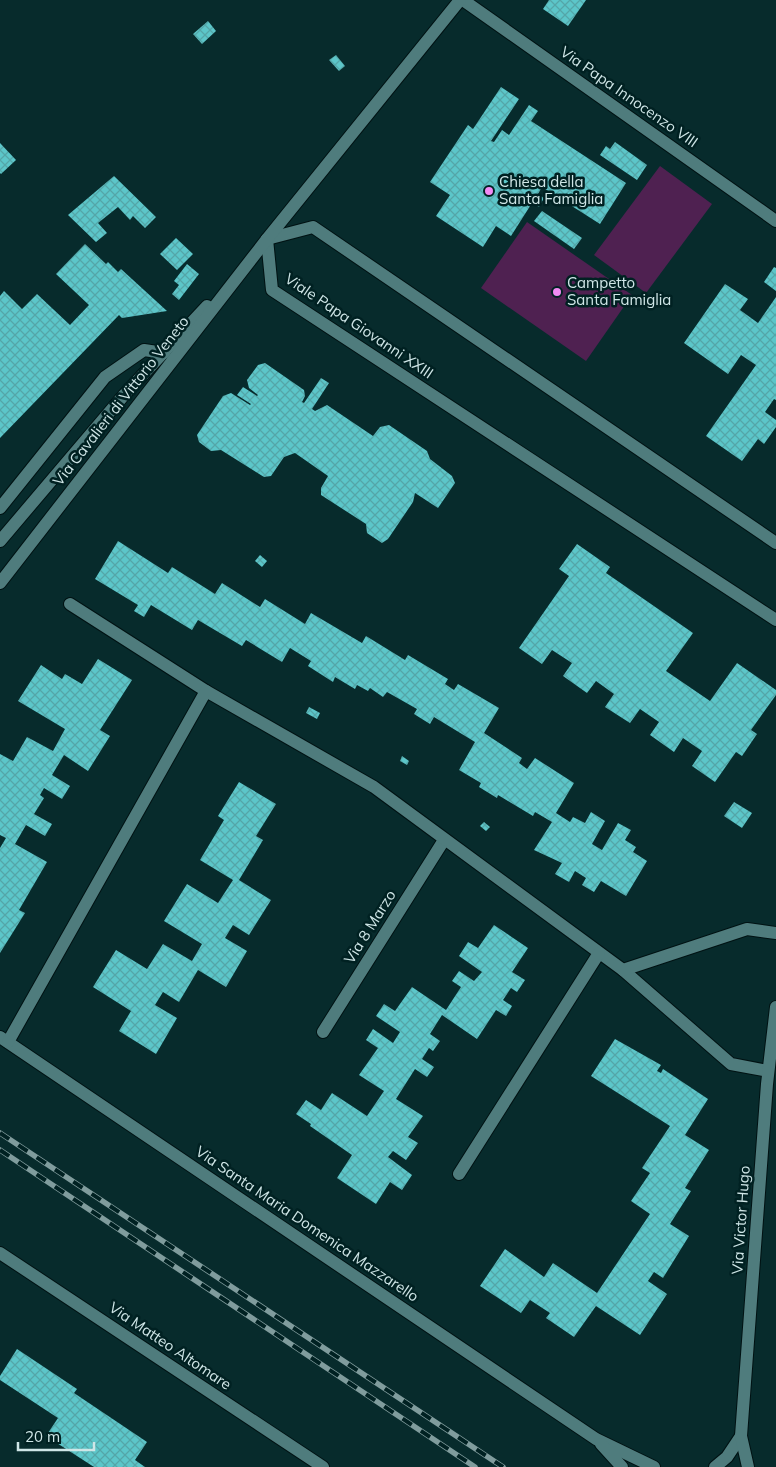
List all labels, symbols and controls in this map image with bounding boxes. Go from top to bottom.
street label: Via Papa Innocenzo VIII [557,42,702,151]
place label: Chiesa della Santa Famiglia [499,172,603,208]
marker: Chiesa della Santa Famiglia [483,185,495,197]
street label: Viale Papa Giovanni XXIII [281,269,437,382]
place label: Campetto Santa Famiglia [567,273,671,309]
marker: Campetto Santa Famiglia [551,286,563,298]
street label: Via Cavalieri di Vittorio Veneto [48,312,193,489]
street label: Via 8 Marzo [339,886,400,967]
street label: Via Santa Maria Domenica Mazzarello [192,1142,423,1306]
street label: Via Victor Hugo [727,1165,754,1275]
street label: Via Matteo Altomare [105,1298,235,1394]
scale bar [18,1420,94,1452]
text: 20 m [25,1427,60,1446]

